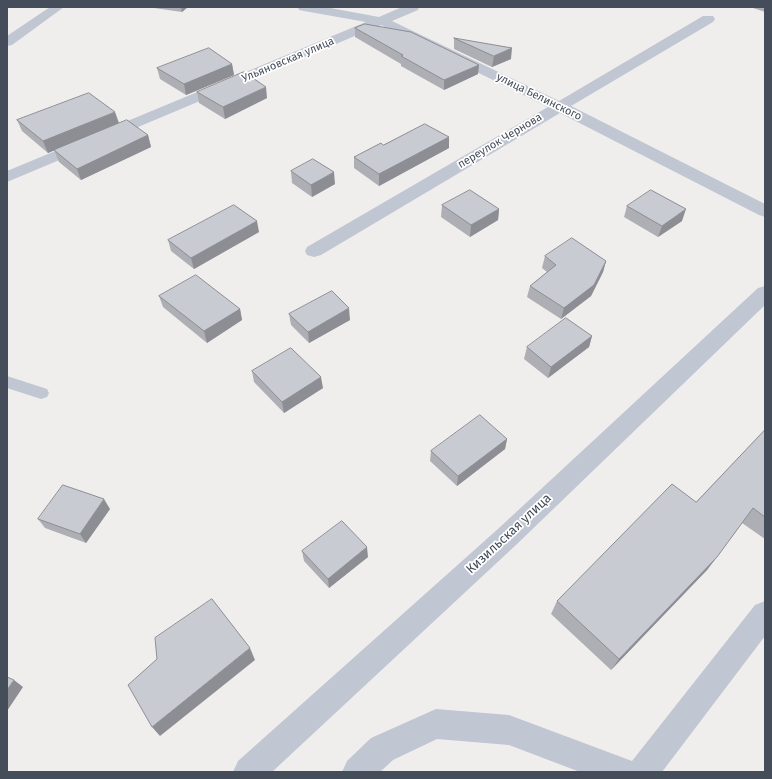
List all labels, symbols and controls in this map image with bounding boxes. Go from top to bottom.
street label: Ульяновская улица [240,35,336,85]
street label: улица Белинского [494,71,584,123]
street label: переулок Чернова [455,111,545,171]
street label: Кизильская улица [463,491,555,577]

